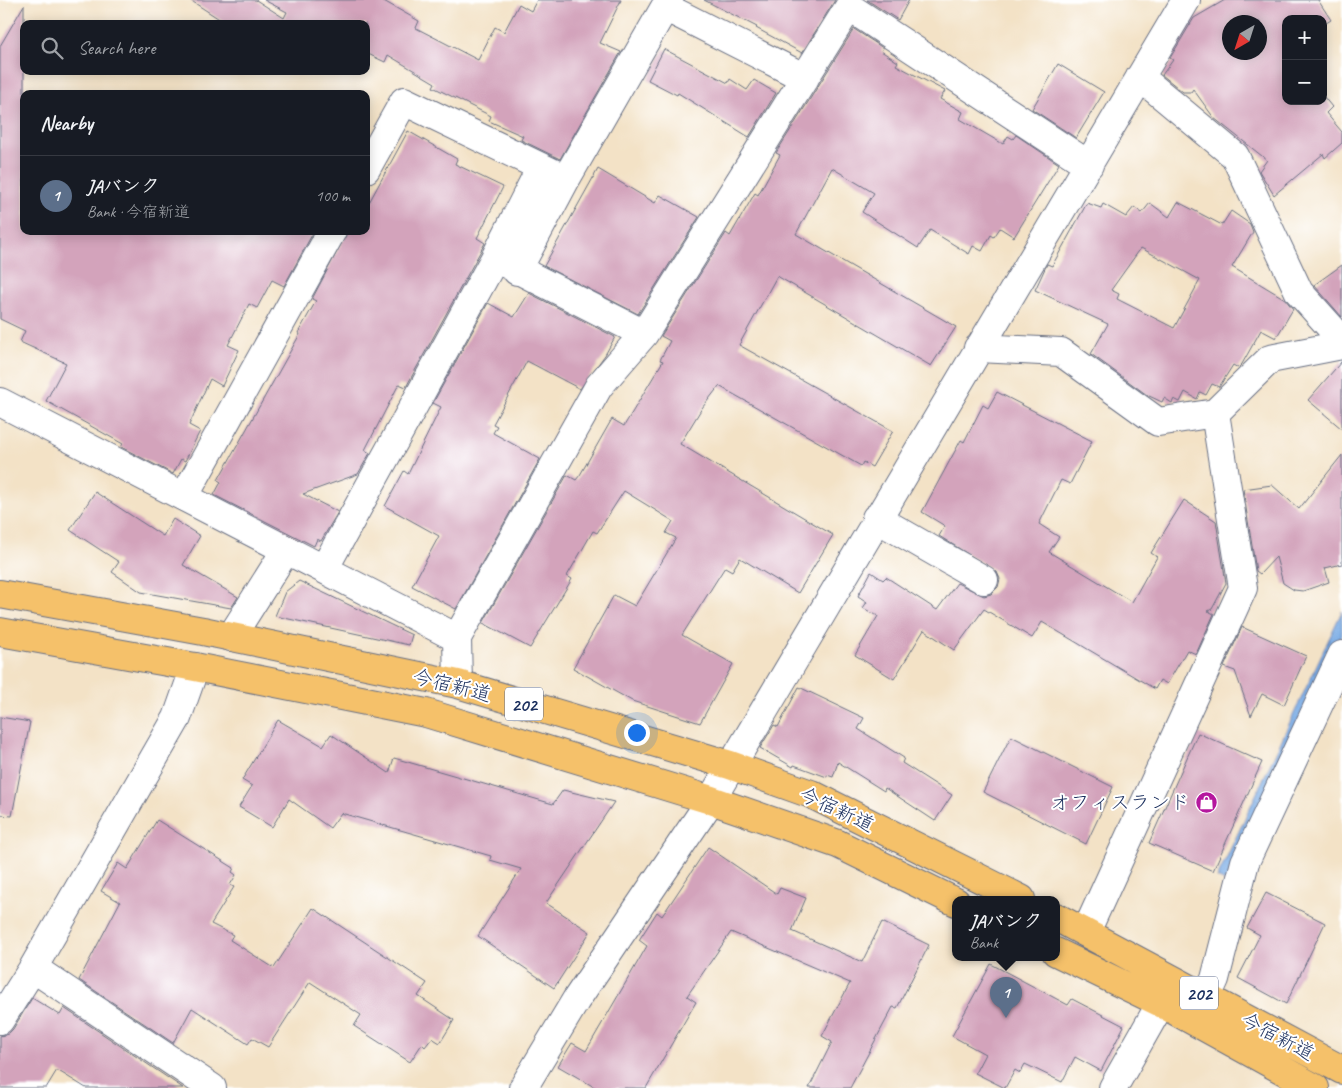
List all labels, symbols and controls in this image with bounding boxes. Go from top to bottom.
north arrow [1222,15,1267,60]
map controls [1282,15,1327,105]
button: + [1282,15,1327,60]
search box [20,20,370,75]
icon: search [38,34,66,62]
text: Search here [78,36,155,60]
button: − [1282,60,1327,105]
text: Nearby [40,110,93,136]
text: JAバンク [87,174,160,198]
text: 1 [52,186,60,206]
text: 100 m [316,186,350,206]
text: Bank · 今宿新道 [87,202,190,222]
street label: 今宿新道 [410,664,494,707]
road number: 202 [505,688,543,721]
your location [624,720,650,746]
street label: 今宿新道 [795,781,878,838]
place label: オフィスランド [1050,790,1190,815]
shop icon: オフィスランド [1194,790,1218,814]
popup [952,896,1060,961]
text: JAバンク [970,909,1042,933]
text: Bank [970,933,998,953]
road number: 202 [1180,976,1218,1010]
pin: 1 [990,977,1022,1018]
street label: 今宿新道 [1237,1007,1319,1066]

